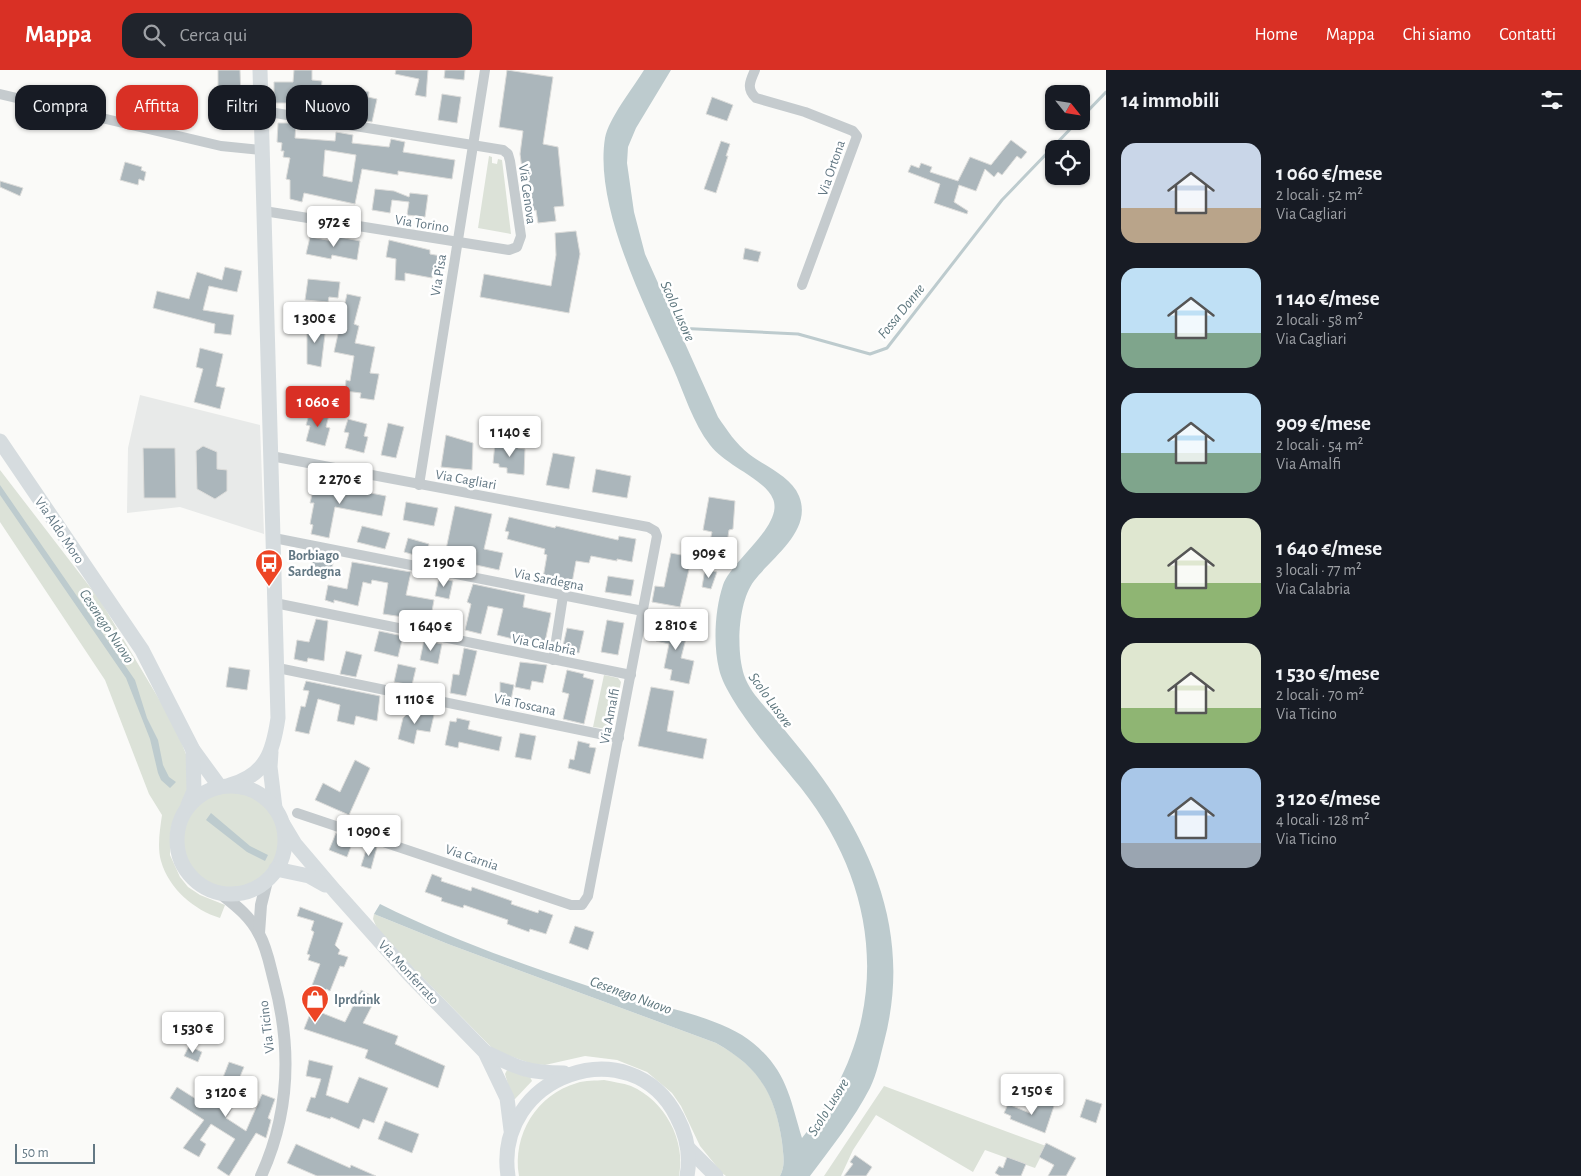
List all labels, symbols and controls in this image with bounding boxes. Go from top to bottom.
search box [122,13,472,58]
icon: search [140,21,168,49]
text: Mappa [25,23,92,47]
text: Cerca qui [180,26,247,45]
text: Home [1254,26,1298,44]
text: Mappa [1326,26,1375,44]
text: Chi siamo [1403,26,1471,44]
text: Contatti [1499,26,1556,44]
chip: Compra [15,85,106,130]
chip: Affitta [116,85,198,130]
chip: Filtri [208,85,276,130]
chip: Nuovo [286,85,368,130]
north arrow [1045,85,1090,130]
map controls [1045,85,1090,185]
icon: filters [1538,86,1566,114]
text: 14 immobili [1121,90,1219,111]
street label: Via Ortona [816,138,848,198]
button: locate [1045,140,1090,185]
street label: Via Genova [516,163,538,226]
icon: home [1161,163,1221,223]
text: 1 060 €/mese [1276,163,1383,184]
text: 2 locali · 52 m² [1276,187,1363,203]
pin: 972 € [299,206,369,248]
text: Via Cagliari [1276,206,1347,222]
street label: Via Torino [394,213,450,235]
text: 972 € [318,214,350,230]
street label: Via Pisa [429,253,449,297]
water label: Scolo Lusore [658,279,698,344]
water label: Fossa Donne [875,281,928,341]
icon: home [1161,288,1221,348]
text: 1 140 €/mese [1276,288,1380,309]
pin: 1 300 € [269,302,361,344]
text: 1 300 € [294,310,336,326]
text: 2 locali · 58 m² [1276,312,1363,328]
text: Via Cagliari [1276,331,1347,347]
pin: 1 060 € [272,386,364,428]
text: 1 060 € [297,394,339,410]
icon: home [1161,413,1221,473]
text: 909 €/mese [1276,413,1371,434]
pin: 1 140 € [464,416,556,458]
text: 1 140 € [490,424,530,440]
text: 2 locali · 54 m² [1276,437,1363,453]
text: Via Amalfi [1276,456,1341,472]
pin: 2 270 € [294,462,386,505]
street label: Via Cagliari [434,468,497,492]
text: 2 270 € [319,471,361,487]
street label: Via Aldo Moro [32,495,87,566]
pin: 909 € [674,536,744,579]
icon: home [1161,538,1221,598]
text: 1 640 €/mese [1276,538,1382,559]
text: 909 € [692,545,726,561]
pin: 2 190 € [398,546,490,588]
bus stop icon: Borbiago Sardegna [254,548,284,587]
place label: Borbiago Sardegna [288,549,342,579]
text: 2 190 € [423,554,465,570]
text: 3 locali · 77 m² [1276,562,1362,578]
street label: Via Sardegna [512,566,586,594]
text: Via Calabria [1276,581,1350,597]
water label: Cesenego Nuovo [76,587,137,666]
pin: 2 810 € [630,608,722,651]
pin: 1 640 € [385,610,477,652]
text: 2 810 € [655,617,697,633]
text: 1 640 € [410,618,452,634]
street label: Via Calabria [510,632,578,658]
icon: home [1161,663,1221,723]
text: 1 530 €/mese [1276,663,1380,684]
water label: Scolo Lusore [746,670,796,731]
pin: 1 110 € [369,682,461,725]
street label: Via Amalfi [598,687,622,745]
text: 2 locali · 70 m² [1276,687,1364,703]
text: 1 110 € [396,691,434,707]
street label: Via Toscana [492,692,558,719]
text: Via Ticino [1276,706,1337,722]
icon: home [1161,788,1221,848]
text: 3 120 €/mese [1276,788,1380,809]
text: 4 locali · 128 m² [1276,812,1370,828]
pin: 1 090 € [323,814,415,857]
text: 1 090 € [348,823,390,839]
text: Via Ticino [1276,831,1337,847]
street label: Via Carnia [443,842,501,874]
street label: Via Monferrato [375,938,441,1007]
water label: Cesenego Nuovo [588,974,674,1017]
shop icon: Iprdrink [300,984,330,1023]
place label: Iprdrink [334,993,380,1007]
street label: Via Ticino [257,1000,277,1054]
pin: 1 530 € [147,1012,239,1054]
text: 1 530 € [173,1020,213,1036]
pin: 2 150 € [986,1074,1078,1116]
pin: 3 120 € [180,1076,272,1118]
water label: Scolo Lusore [805,1076,852,1138]
text: 2 150 € [1012,1082,1052,1098]
text: 3 120 € [206,1084,246,1100]
scale bar [15,1141,95,1164]
text: 50 m [22,1146,49,1160]

